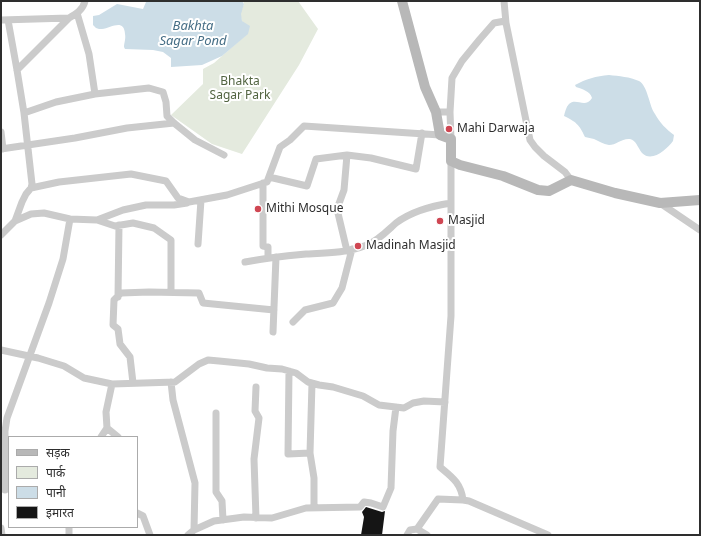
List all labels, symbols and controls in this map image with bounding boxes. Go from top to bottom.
water label: Bakhta Sagar Pond [159,18,227,49]
park label: Bhakta Sagar Park [210,75,270,103]
place label: Mahi Darwaja [457,122,535,136]
marker: Mahi Darwaja [444,124,454,134]
place label: Mithi Mosque [266,202,343,216]
marker: Mithi Mosque [253,204,263,214]
place label: Masjid [448,214,485,228]
marker: Masjid [435,216,445,226]
place label: Madinah Masjid [366,239,456,253]
marker: Madinah Masjid [353,241,363,251]
legend [8,436,138,528]
text: सड़क [46,444,70,461]
text: पार्क [46,464,65,481]
text: पानी [46,484,66,501]
text: इमारत [46,504,74,521]

